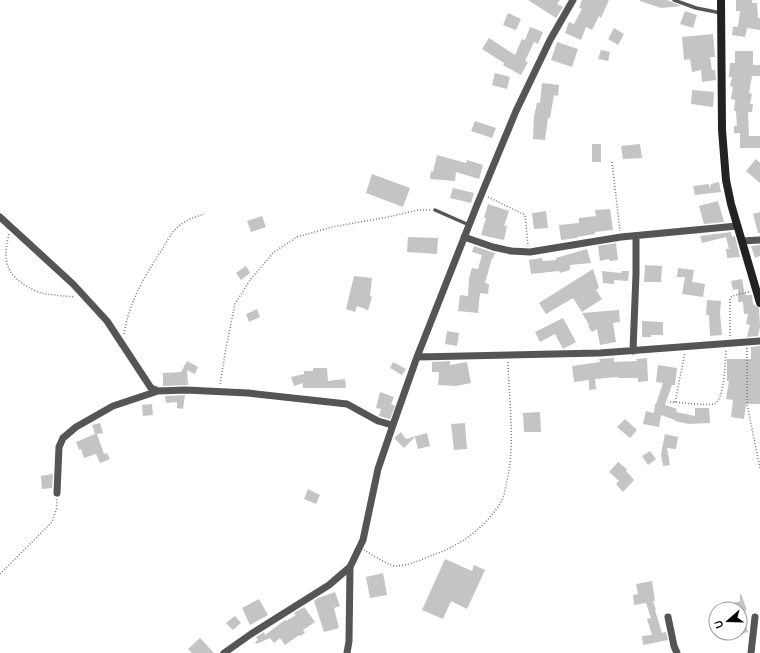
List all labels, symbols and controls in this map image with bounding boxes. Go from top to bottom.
north arrow [708,601,748,641]
text: U [711,618,727,630]

